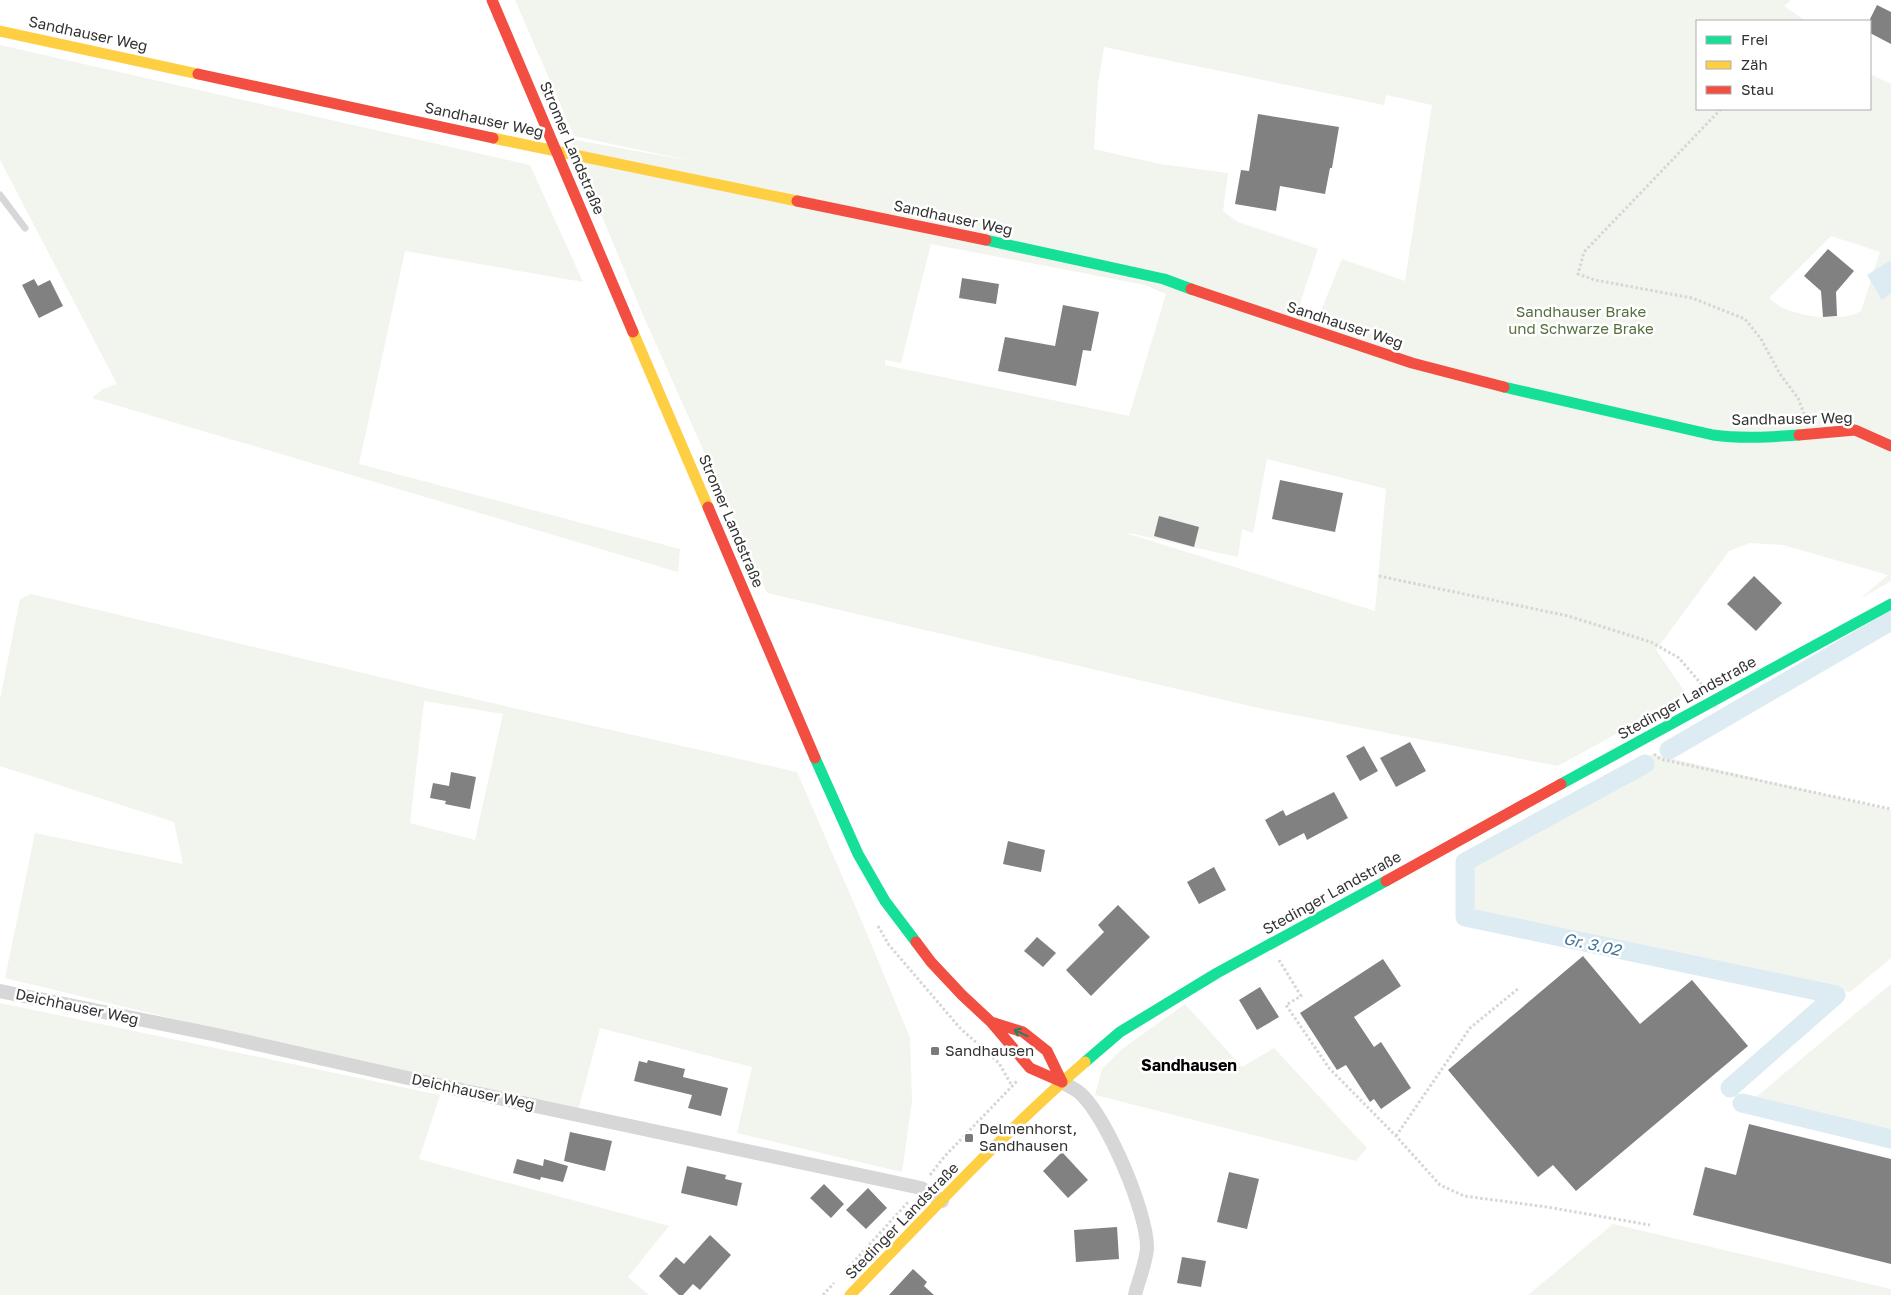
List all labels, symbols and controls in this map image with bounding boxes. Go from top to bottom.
street label: Sandhauser Weg [27,12,149,54]
legend [1696,20,1871,110]
text: Frei [1741,30,1768,48]
text: Zäh [1741,55,1768,73]
street label: Stromer Landstraße [537,78,609,217]
text: Stau [1741,80,1774,98]
street label: Sandhauser Weg [423,98,545,140]
street label: Sandhauser Weg [892,196,1014,238]
street label: Sandhauser Weg [1285,297,1406,351]
park label: Sandhauser Brake und Schwarze Brake [1508,302,1654,337]
street label: Sandhauser Weg [1731,408,1853,428]
street label: Stromer Landstraße [696,451,768,590]
street label: Stedinger Landstraße [1614,652,1759,743]
street label: Stedinger Landstraße [1259,847,1404,938]
water label: Gr. 3.02 [1562,928,1624,960]
street label: Deichhauser Weg [14,984,140,1028]
one-way arrow [1013,1027,1028,1037]
place label: Sandhausen [945,1041,1034,1059]
marker: Sandhausen [929,1045,941,1057]
district label: Sandhausen [1141,1055,1237,1075]
street label: Deichhauser Weg [410,1069,536,1113]
place label: Delmenhorst, Sandhausen [979,1119,1077,1154]
marker: Delmenhorst, Sandhausen [963,1132,975,1144]
street label: Stedinger Landstraße [841,1158,962,1282]

